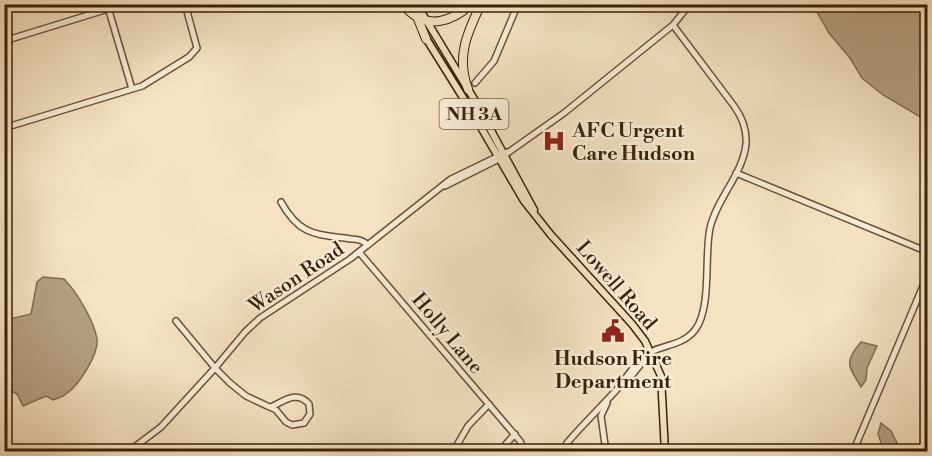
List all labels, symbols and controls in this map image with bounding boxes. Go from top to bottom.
road number: NH 3A [440,99,508,129]
place label: AFC Urgent Care Hudson [571,119,696,167]
hospital icon: AFC Urgent Care Hudson [541,128,567,154]
street label: Lowell Road [570,236,662,336]
street label: Wason Road [244,237,350,320]
street label: Holly Lane [406,288,488,380]
public building icon: Hudson Fire Department [600,318,626,344]
place label: Hudson Fire Department [554,347,672,395]

